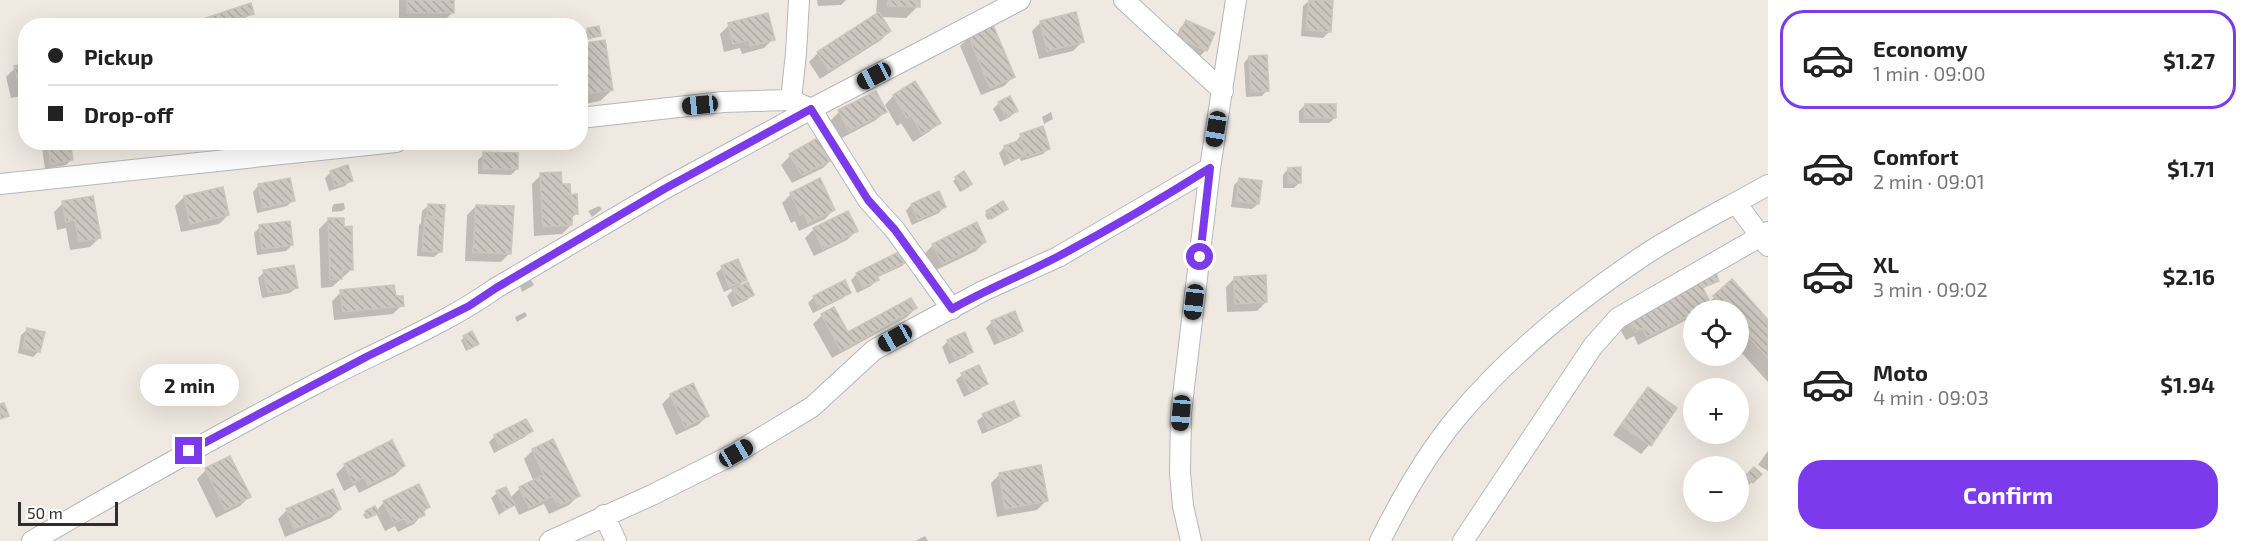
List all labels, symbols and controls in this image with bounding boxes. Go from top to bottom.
icon: car [1801,33,1855,87]
text: Economy [1873,35,1968,61]
text: Pickup [84,43,153,69]
text: $1.27 [2163,47,2215,73]
car [854,60,894,92]
text: 1 min · 09:00 [1873,61,1986,85]
car [681,94,719,116]
text: Drop-off [84,101,173,127]
car [1204,110,1228,148]
icon: car [1801,141,1855,195]
text: Comfort [1873,143,1958,169]
text: $1.71 [2167,155,2215,181]
text: 2 min · 09:01 [1873,169,1985,193]
route start [1186,243,1213,270]
icon: car [1801,249,1855,303]
text: XL [1873,251,1899,277]
text: $2.16 [2163,263,2215,289]
text: 3 min · 09:02 [1873,277,1988,301]
car [1183,283,1205,321]
map controls [1683,300,1749,522]
button: locate [1683,300,1749,366]
car [875,321,915,355]
icon: car [1801,357,1855,411]
text: Moto [1873,359,1928,385]
callout: 2 min [140,364,238,406]
text: $1.94 [2160,371,2215,397]
text: 2 min [164,373,215,397]
button: + [1683,378,1749,444]
text: 4 min · 09:03 [1873,385,1989,409]
car [1170,394,1192,432]
car [716,436,756,470]
route end [175,437,202,464]
button: − [1683,456,1749,522]
button: Confirm [1798,460,2218,529]
scale bar [18,499,118,526]
text: 50 m [27,503,63,522]

